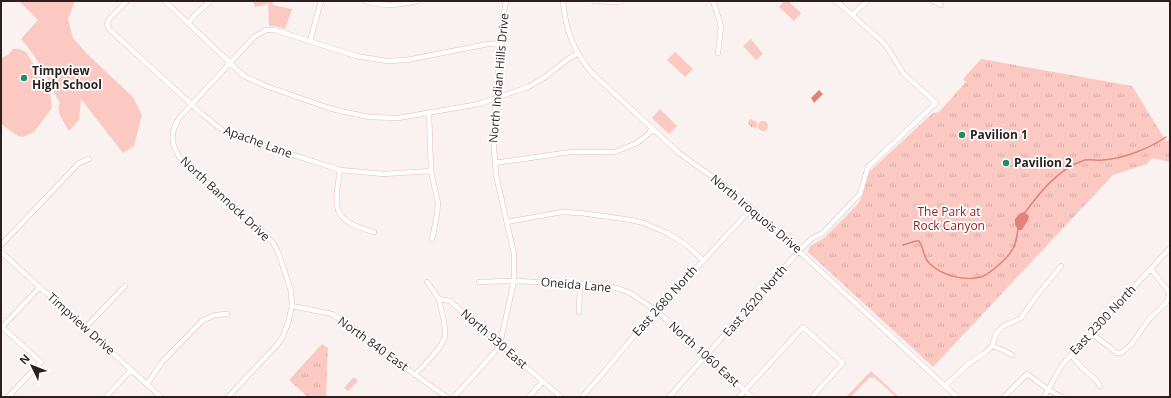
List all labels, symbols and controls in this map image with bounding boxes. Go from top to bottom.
street label: North Indian Hills Drive [484,12,513,144]
place label: Timpview High School [32,62,102,93]
marker: Timpview High School [19,73,29,83]
street label: Apache Lane [222,121,295,162]
place label: Pavilion 1 [970,126,1028,143]
marker: Pavilion 1 [957,130,967,140]
street label: North Bannock Drive [177,153,274,245]
place label: Pavilion 2 [1014,154,1072,171]
marker: Pavilion 2 [1001,158,1011,168]
street label: North Iroquois Drive [707,170,806,257]
park label: The Park at Rock Canyon [913,203,985,234]
street label: East 2620 North [719,261,790,340]
street label: East 2680 North [628,262,701,340]
street label: Oneida Lane [540,273,612,296]
street label: East 2300 North [1066,281,1139,358]
street label: Timpview Drive [44,289,119,359]
street label: North 930 East [457,305,531,372]
street label: North 840 East [335,312,412,375]
street label: North 1060 East [665,317,743,390]
north arrow [12,346,52,386]
text: N [16,350,33,367]

